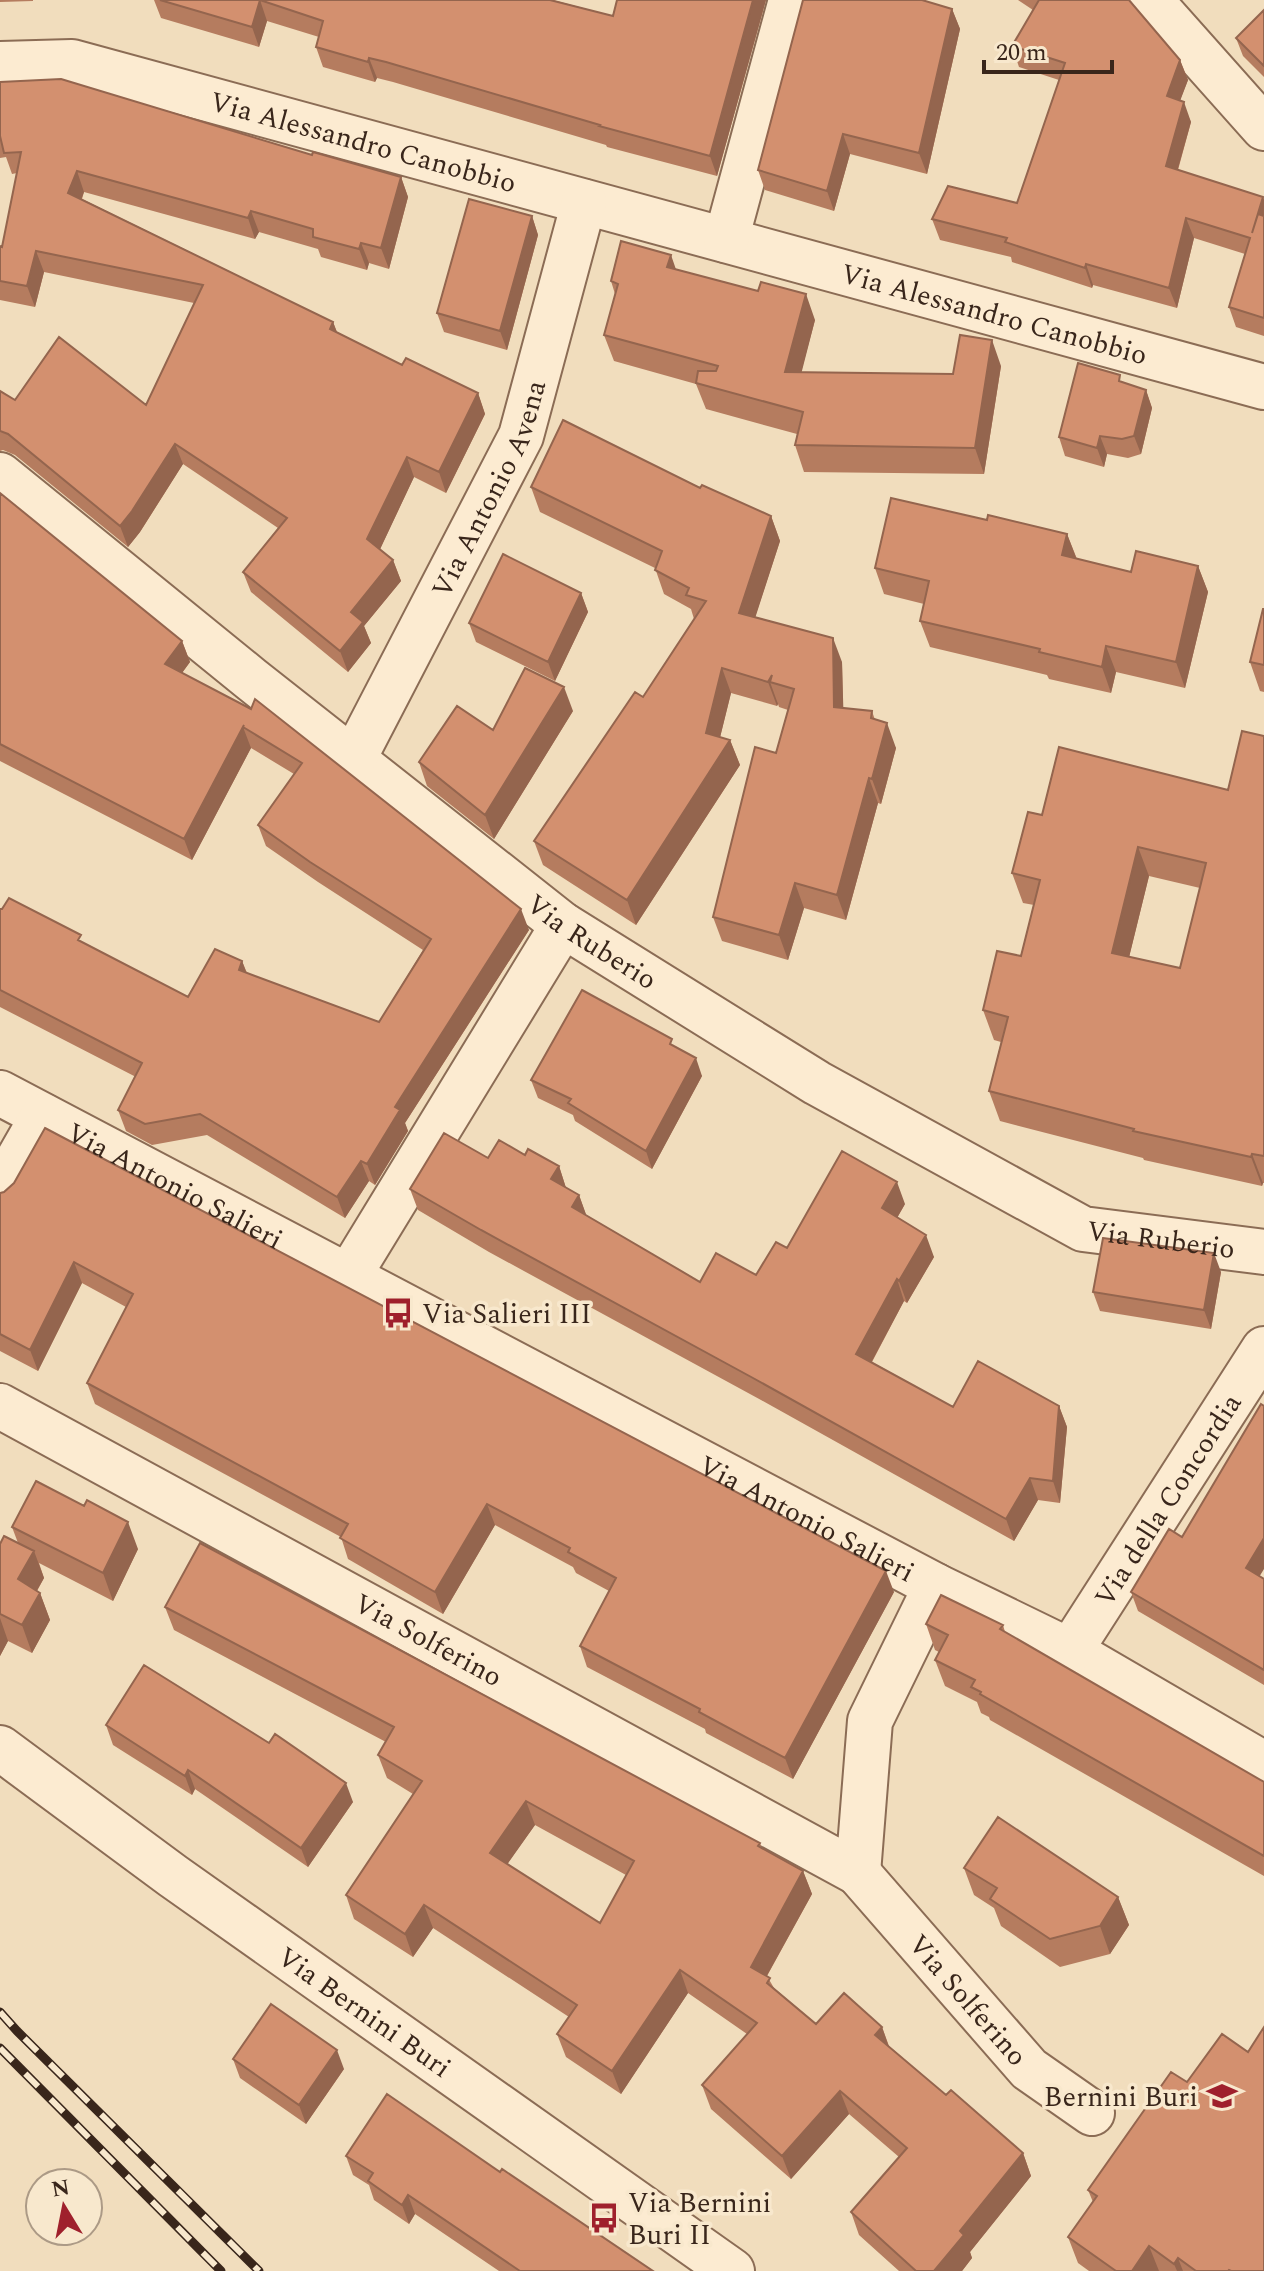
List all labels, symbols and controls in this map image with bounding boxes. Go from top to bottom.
scale bar [984,24,1112,74]
text: 20 m [996,35,1047,71]
street label: Via Alessandro Canobbio [205,81,521,205]
street label: Via Alessandro Canobbio [836,253,1152,377]
street label: Via Antonio Avena [421,375,558,606]
street label: Via Ruberio [516,884,665,1001]
street label: Via Antonio Salieri [59,1112,290,1261]
street label: Via Ruberio [1084,1210,1237,1271]
place label: Via Salieri III [422,1293,591,1336]
bus stop icon: Via Salieri III [381,1296,415,1330]
street label: Via della Concordia [1084,1385,1253,1616]
street label: Via Antonio Salieri [690,1445,922,1594]
street label: Via Solferino [346,1583,510,1699]
street label: Via Solferino [897,1925,1037,2076]
street label: Via Bernini Buri [268,1936,460,2089]
place label: Bernini Buri [1044,2076,1198,2119]
school or university icon: Bernini Buri [1205,2079,1239,2113]
north arrow [24,2167,104,2247]
text: N [49,2171,73,2207]
place label: Via Bernini Buri II [628,2182,771,2257]
bus stop icon: Via Bernini Buri II [587,2201,621,2235]

